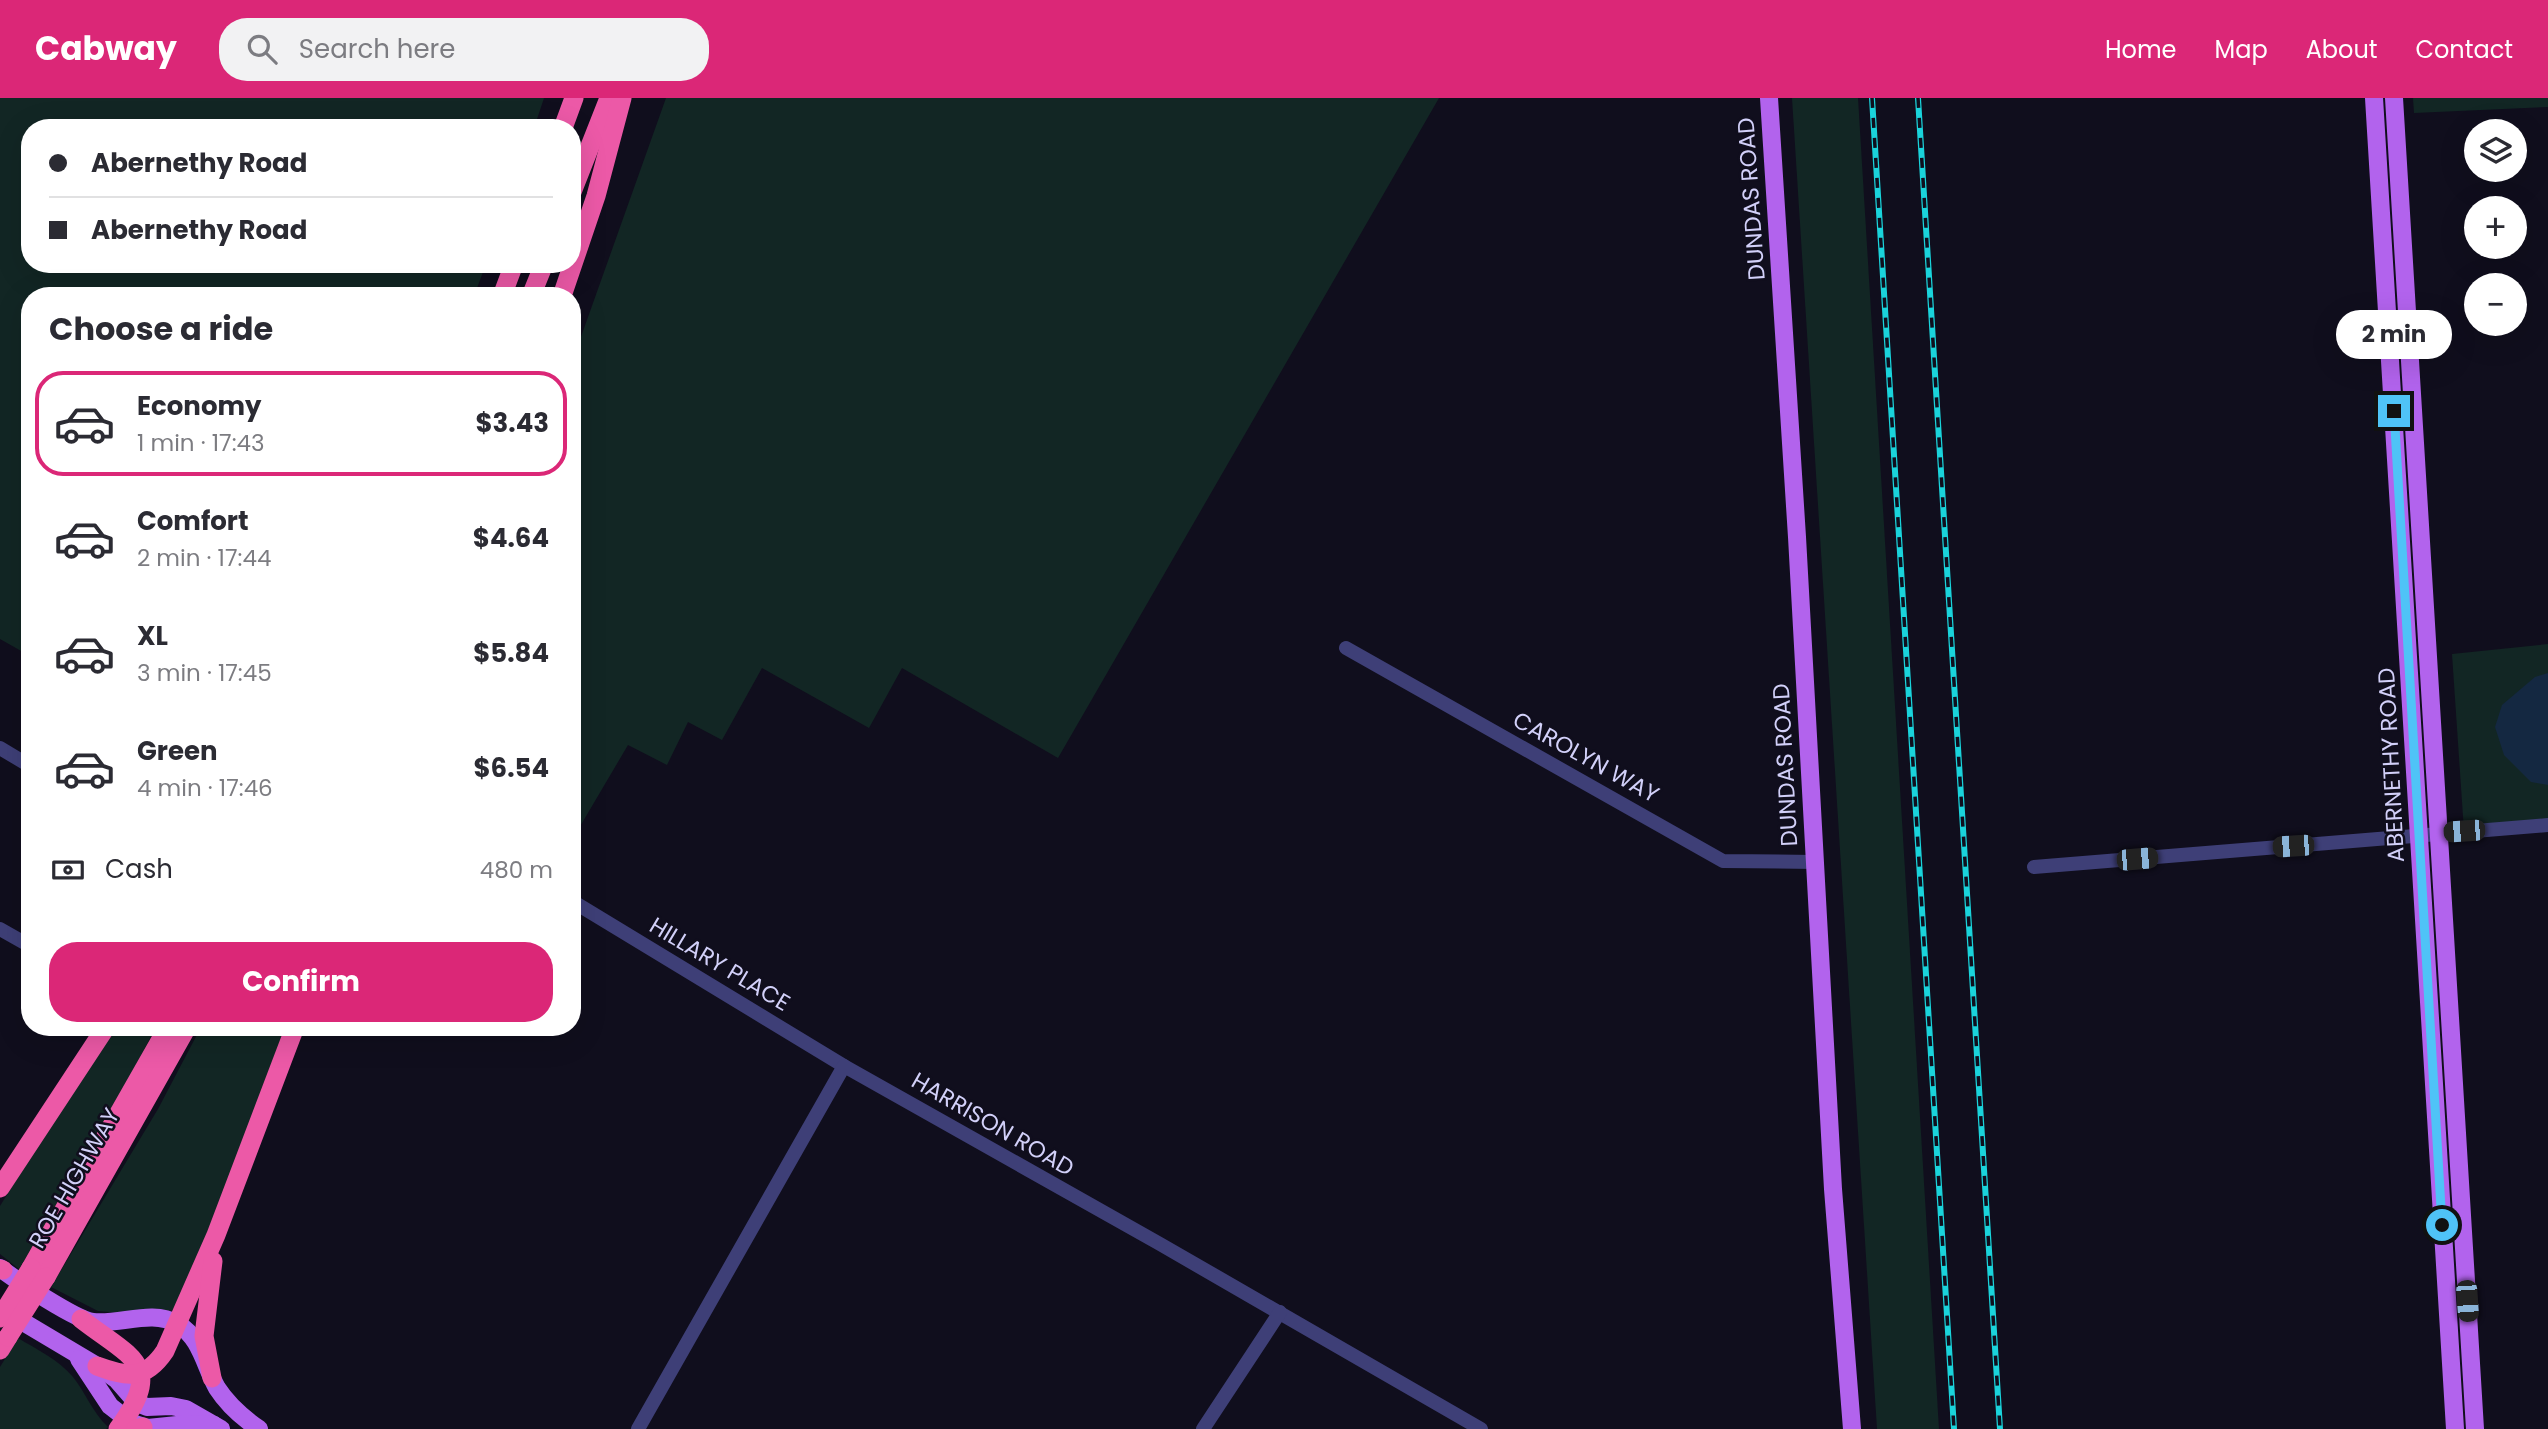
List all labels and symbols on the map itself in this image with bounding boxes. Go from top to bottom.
street label: DUNDAS ROAD [1729,116,1773,282]
callout: 2 min [2336,310,2452,358]
route end [2378,395,2410,427]
street label: ABERNETHY ROAD [2370,667,2412,863]
street label: DUNDAS ROAD [1765,683,1805,847]
street label: CAROLYN WAY [1507,704,1665,810]
car [2443,819,2486,843]
car [2272,834,2315,858]
car [2116,847,2159,871]
street label: HILLARY PLACE [644,909,796,1019]
street label: HARRISON ROAD [906,1064,1080,1184]
street label: ROE HIGHWAY [21,1102,127,1254]
route start [2426,1209,2458,1241]
car [2456,1279,2479,1323]

